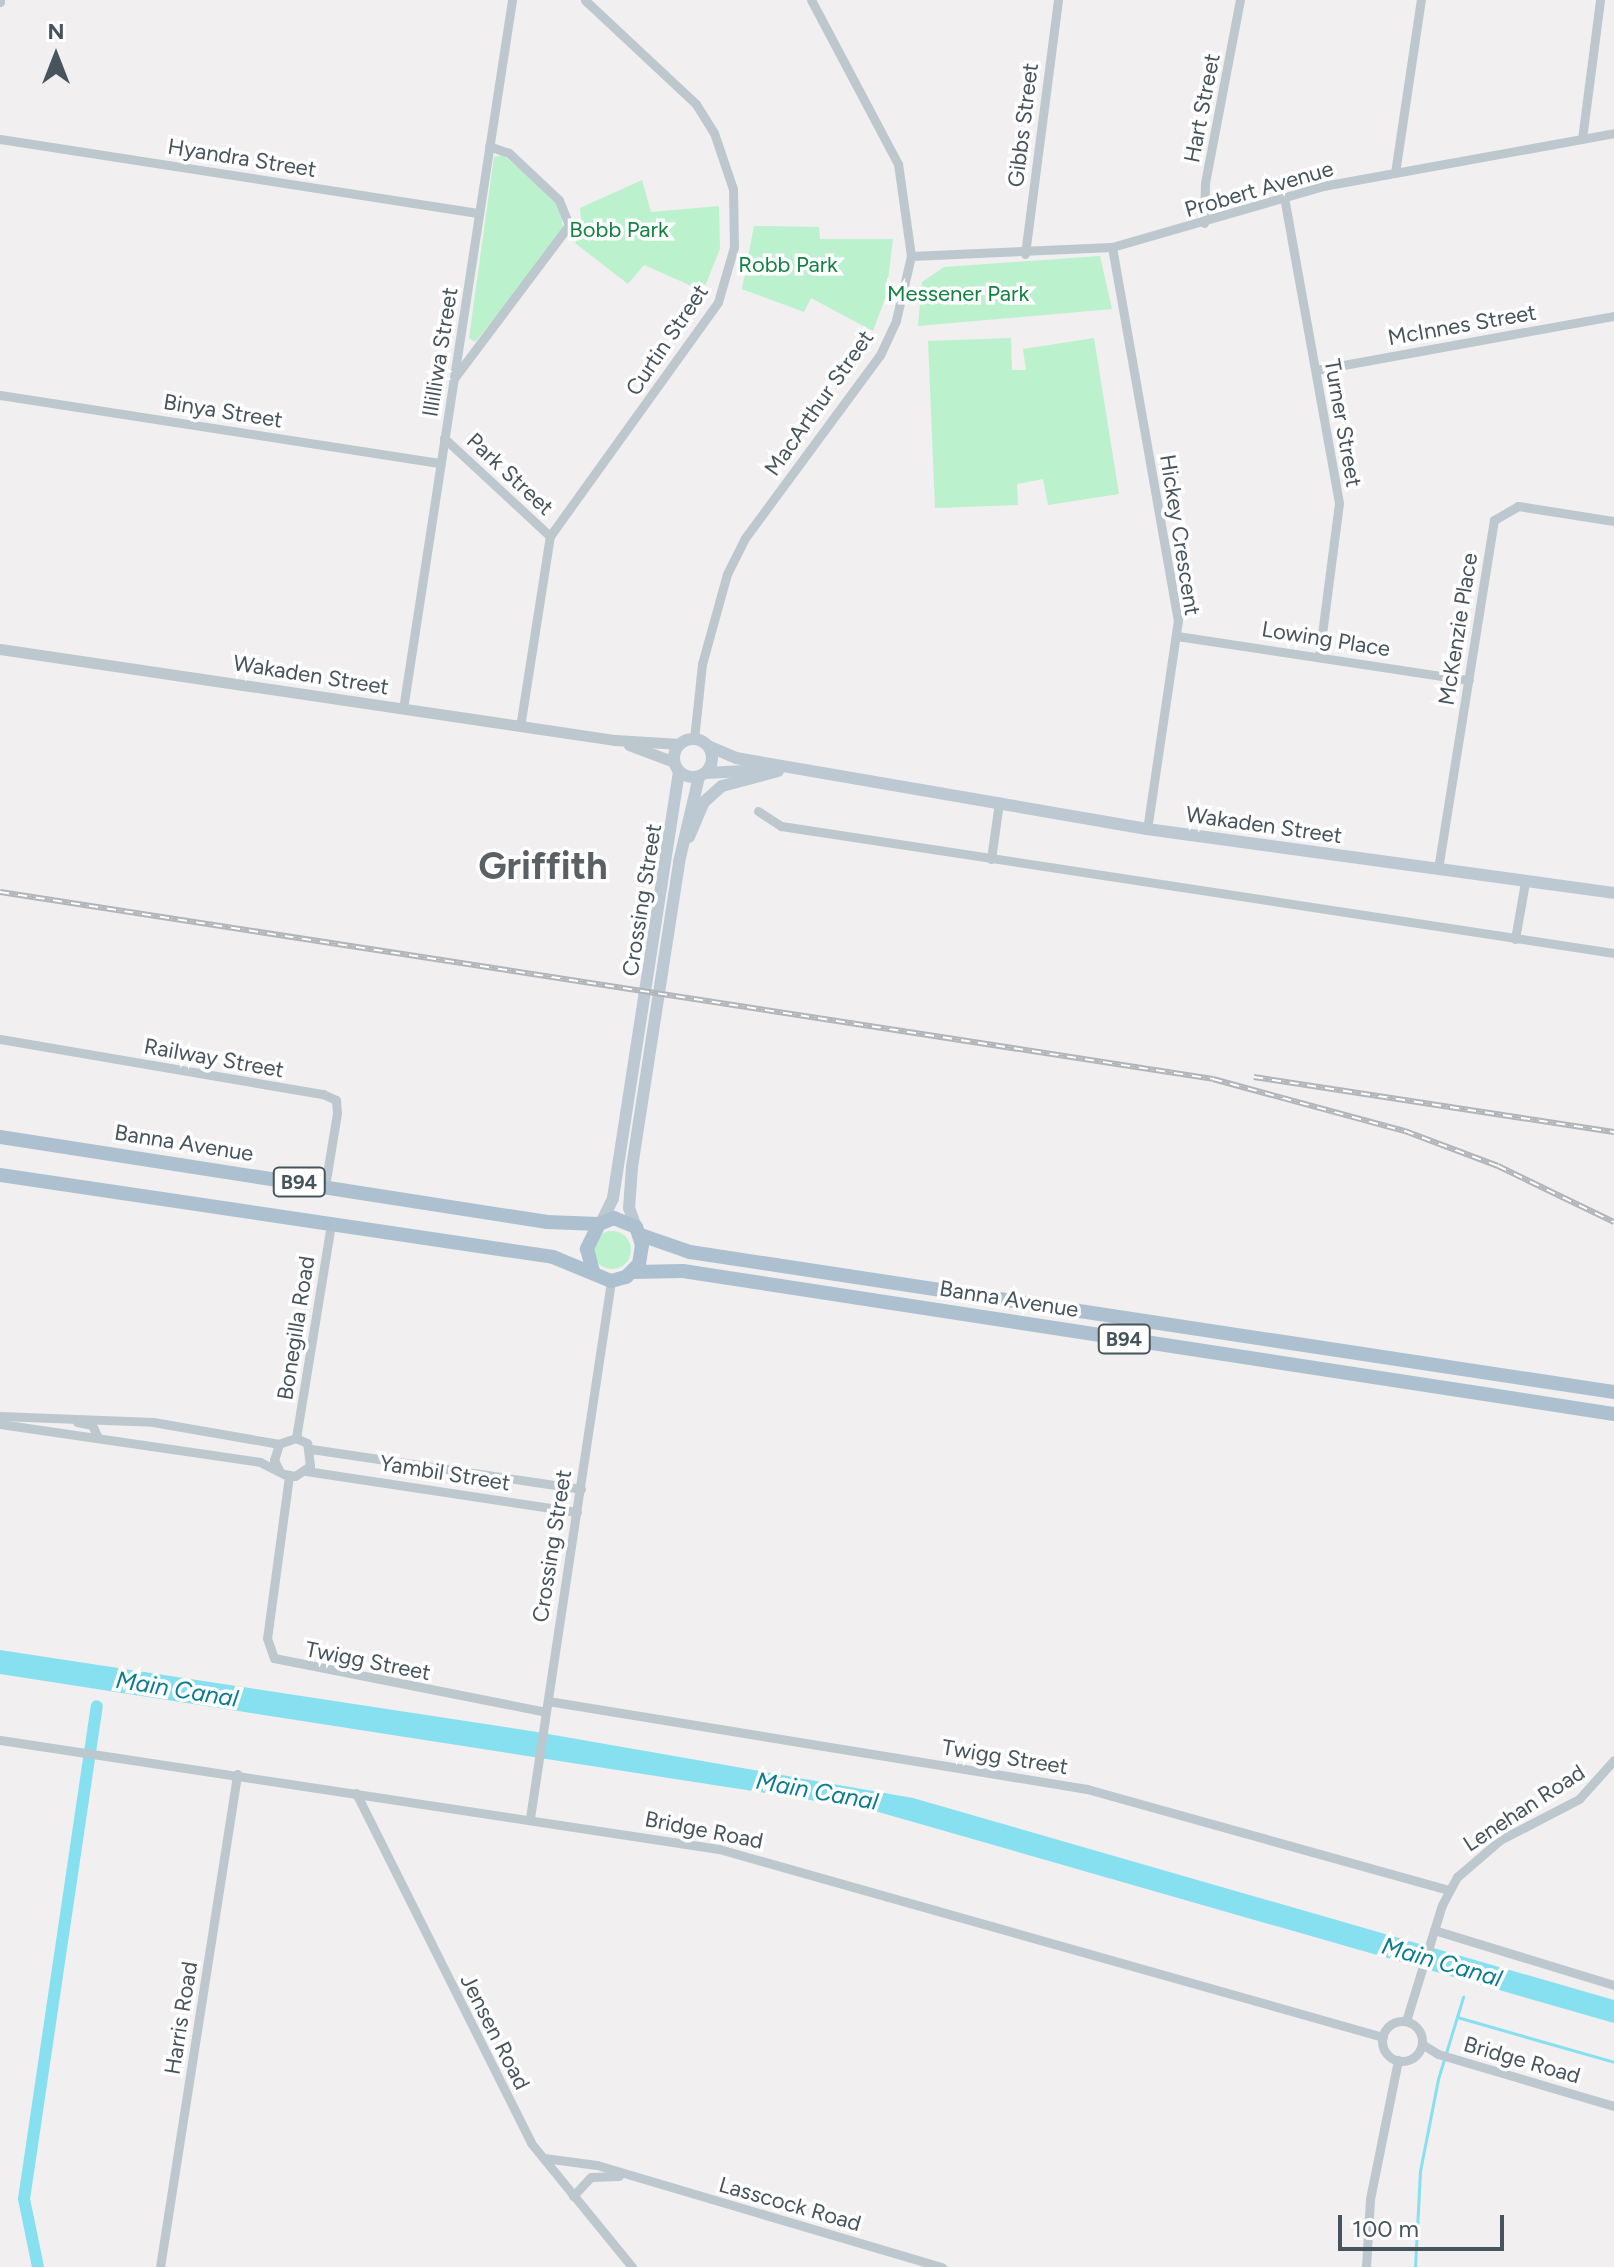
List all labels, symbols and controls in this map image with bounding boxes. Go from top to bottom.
north arrow [16,16,96,96]
text: N [47,18,65,45]
street label: Hart Street [1178,51,1226,165]
street label: Gibbs Street [1002,61,1044,189]
street label: Hyandra Street [166,133,318,183]
street label: Probert Avenue [1182,155,1336,223]
park label: Bobb Park [569,217,669,243]
park label: Robb Park [738,252,838,278]
street label: Curtin Street [620,279,714,401]
park label: Messener Park [887,281,1029,307]
street label: Illilliwa Street [417,285,463,419]
street label: McInnes Street [1386,299,1538,351]
street label: MacArthur Street [759,325,879,481]
street label: Turner Street [1319,357,1367,489]
street label: Binya Street [162,389,284,433]
street label: Park Street [461,427,559,521]
street label: Hickey Crescent [1154,453,1206,617]
street label: McKenzie Place [1433,551,1483,707]
street label: Lowing Place [1260,616,1392,662]
street label: Wakaden Street [231,650,391,700]
street label: Wakaden Street [1184,801,1344,849]
street label: Crossing Street [617,822,667,978]
district label: Griffith [478,844,608,890]
street label: Railway Street [142,1033,286,1083]
street label: Banna Avenue [113,1119,255,1167]
road number: B94 [271,1166,327,1198]
street label: Bonegilla Road [272,1254,320,1402]
street label: Banna Avenue [938,1275,1080,1323]
road number: B94 [1096,1323,1152,1355]
street label: Yambil Street [378,1450,512,1496]
street label: Crossing Street [527,1468,577,1624]
street label: Twigg Street [303,1636,433,1686]
water label: Main Canal [114,1665,240,1713]
street label: Twigg Street [940,1734,1070,1780]
street label: Lenehan Road [1458,1759,1590,1857]
water label: Main Canal [754,1766,880,1816]
street label: Bridge Road [643,1806,765,1854]
water label: Main Canal [1379,1931,1505,1993]
street label: Harris Road [159,1960,203,2076]
street label: Jensen Road [455,1970,535,2094]
street label: Bridge Road [1461,2031,1583,2089]
street label: Lasscock Road [716,2171,864,2237]
scale bar [1342,2199,1508,2249]
text: 100 m [1352,2214,1419,2243]

